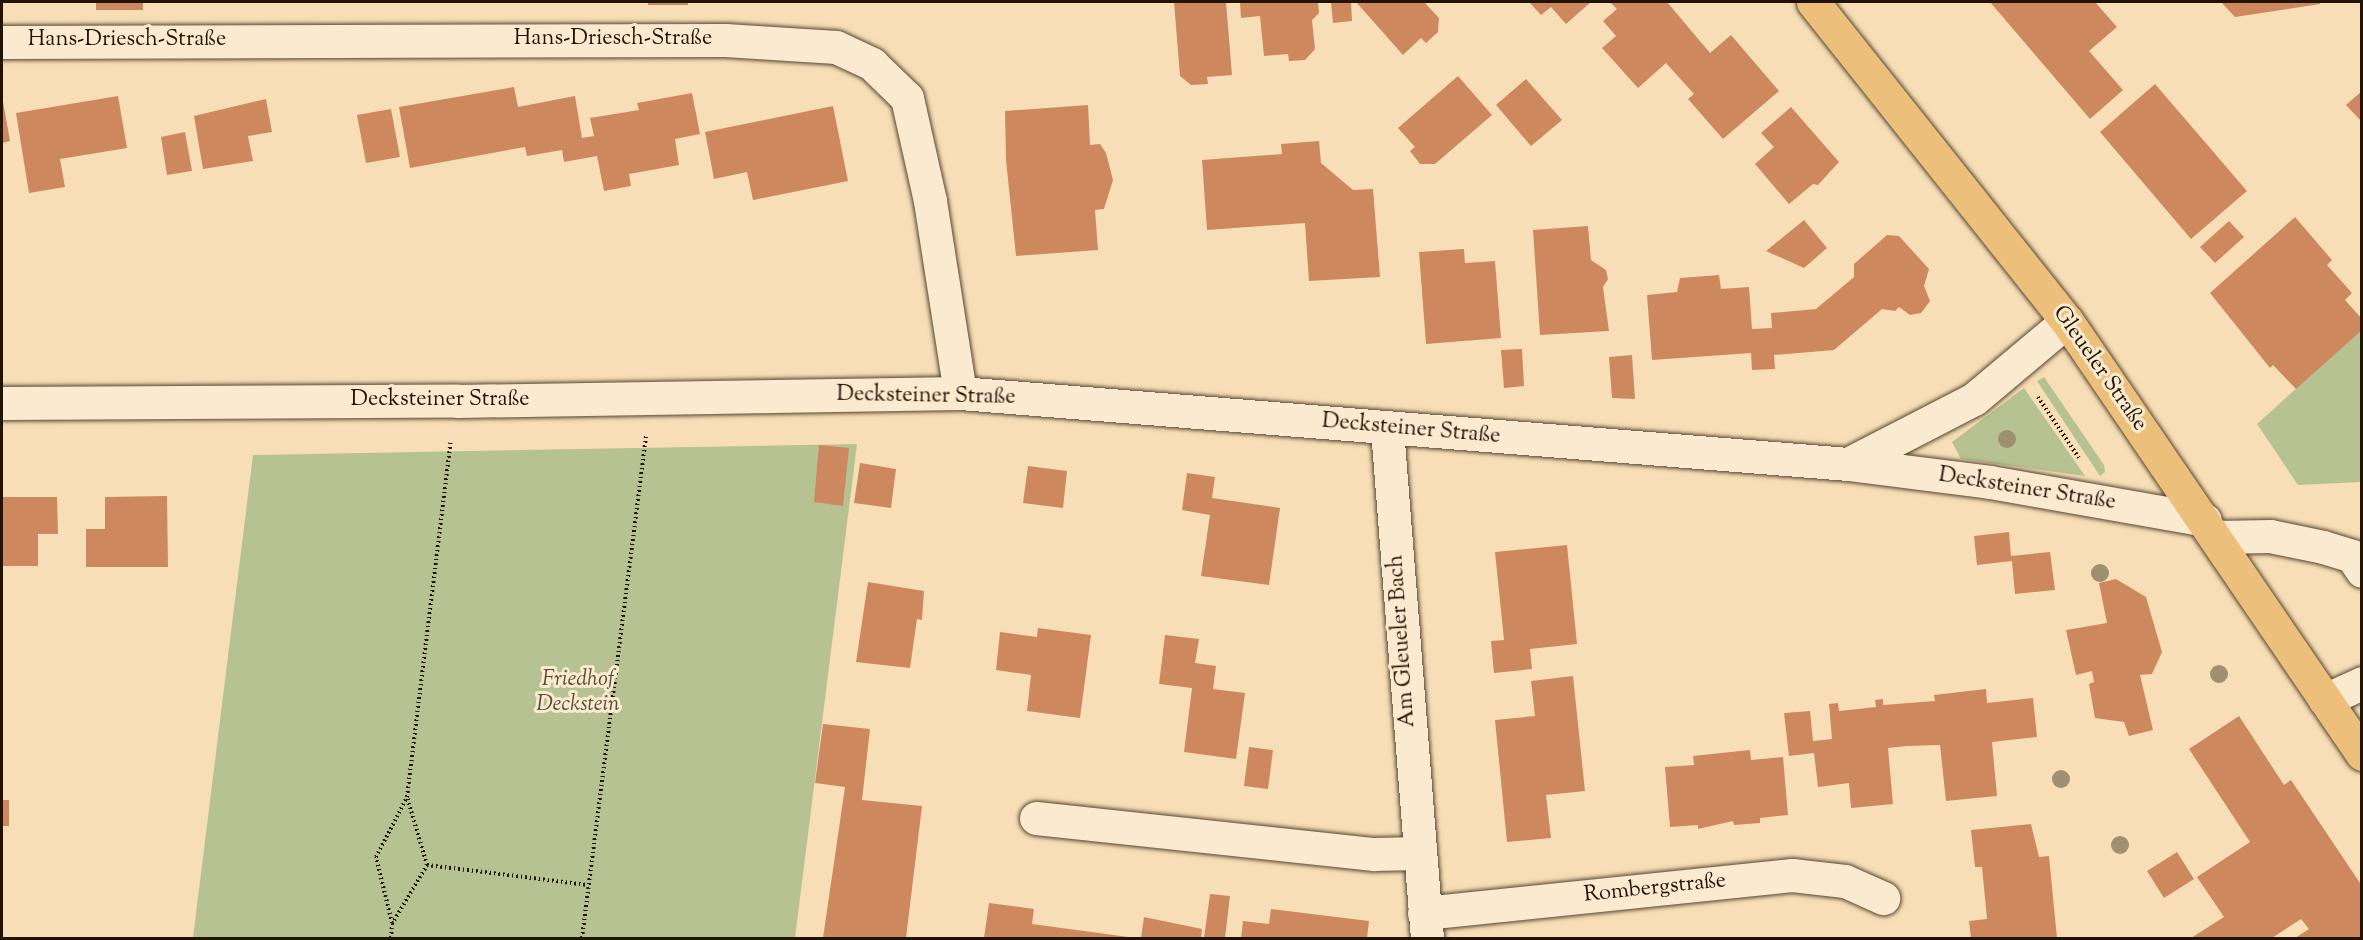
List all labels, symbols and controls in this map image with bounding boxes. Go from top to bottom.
street label: Hans-Driesch-Straße [514,27,712,53]
street label: Hans-Driesch-Straße [28,28,226,54]
street label: Gleueler Straße [2046,301,2152,437]
street label: Decksteiner Straße [836,382,1016,412]
street label: Decksteiner Straße [350,388,530,414]
street label: Decksteiner Straße [1321,409,1501,451]
street label: Decksteiner Straße [1937,463,2117,517]
street label: Am Gleueler Bach [1384,554,1422,728]
park label: Friedhof Deckstein [536,667,620,718]
street label: Rombergstraße [1583,868,1727,910]

